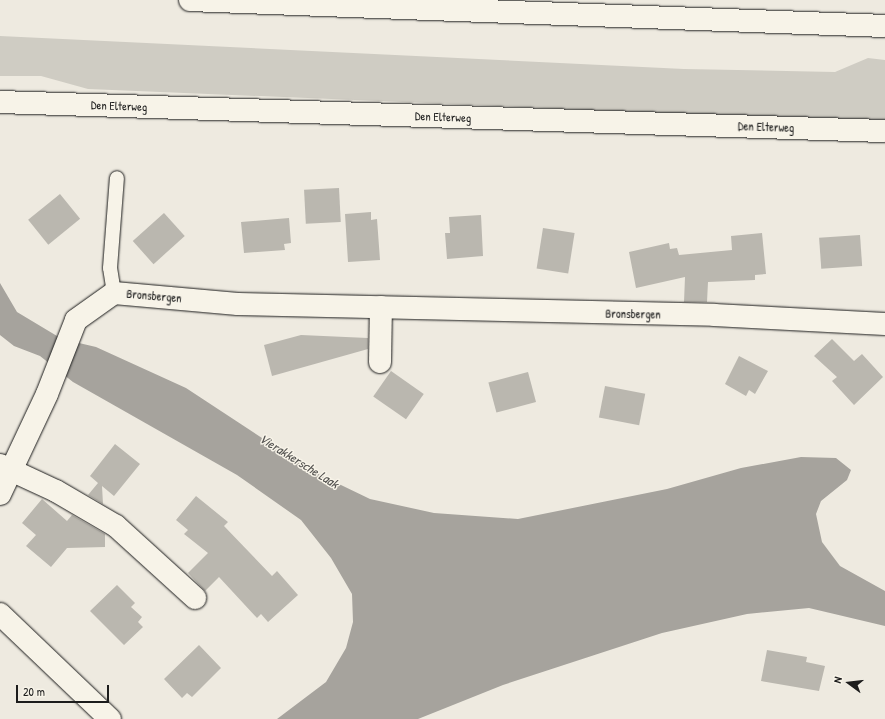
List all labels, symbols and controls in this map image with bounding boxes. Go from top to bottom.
street label: Den Elterweg [91,98,147,114]
street label: Den Elterweg [415,109,471,125]
street label: Den Elterweg [738,119,794,135]
street label: Bronsbergen [126,286,182,306]
street label: Bronsbergen [605,306,661,322]
water label: Vierakkersche Laak [256,430,342,492]
north arrow [829,663,869,703]
text: N [830,675,845,685]
scale bar [18,677,111,703]
text: 20 m [23,683,45,700]

